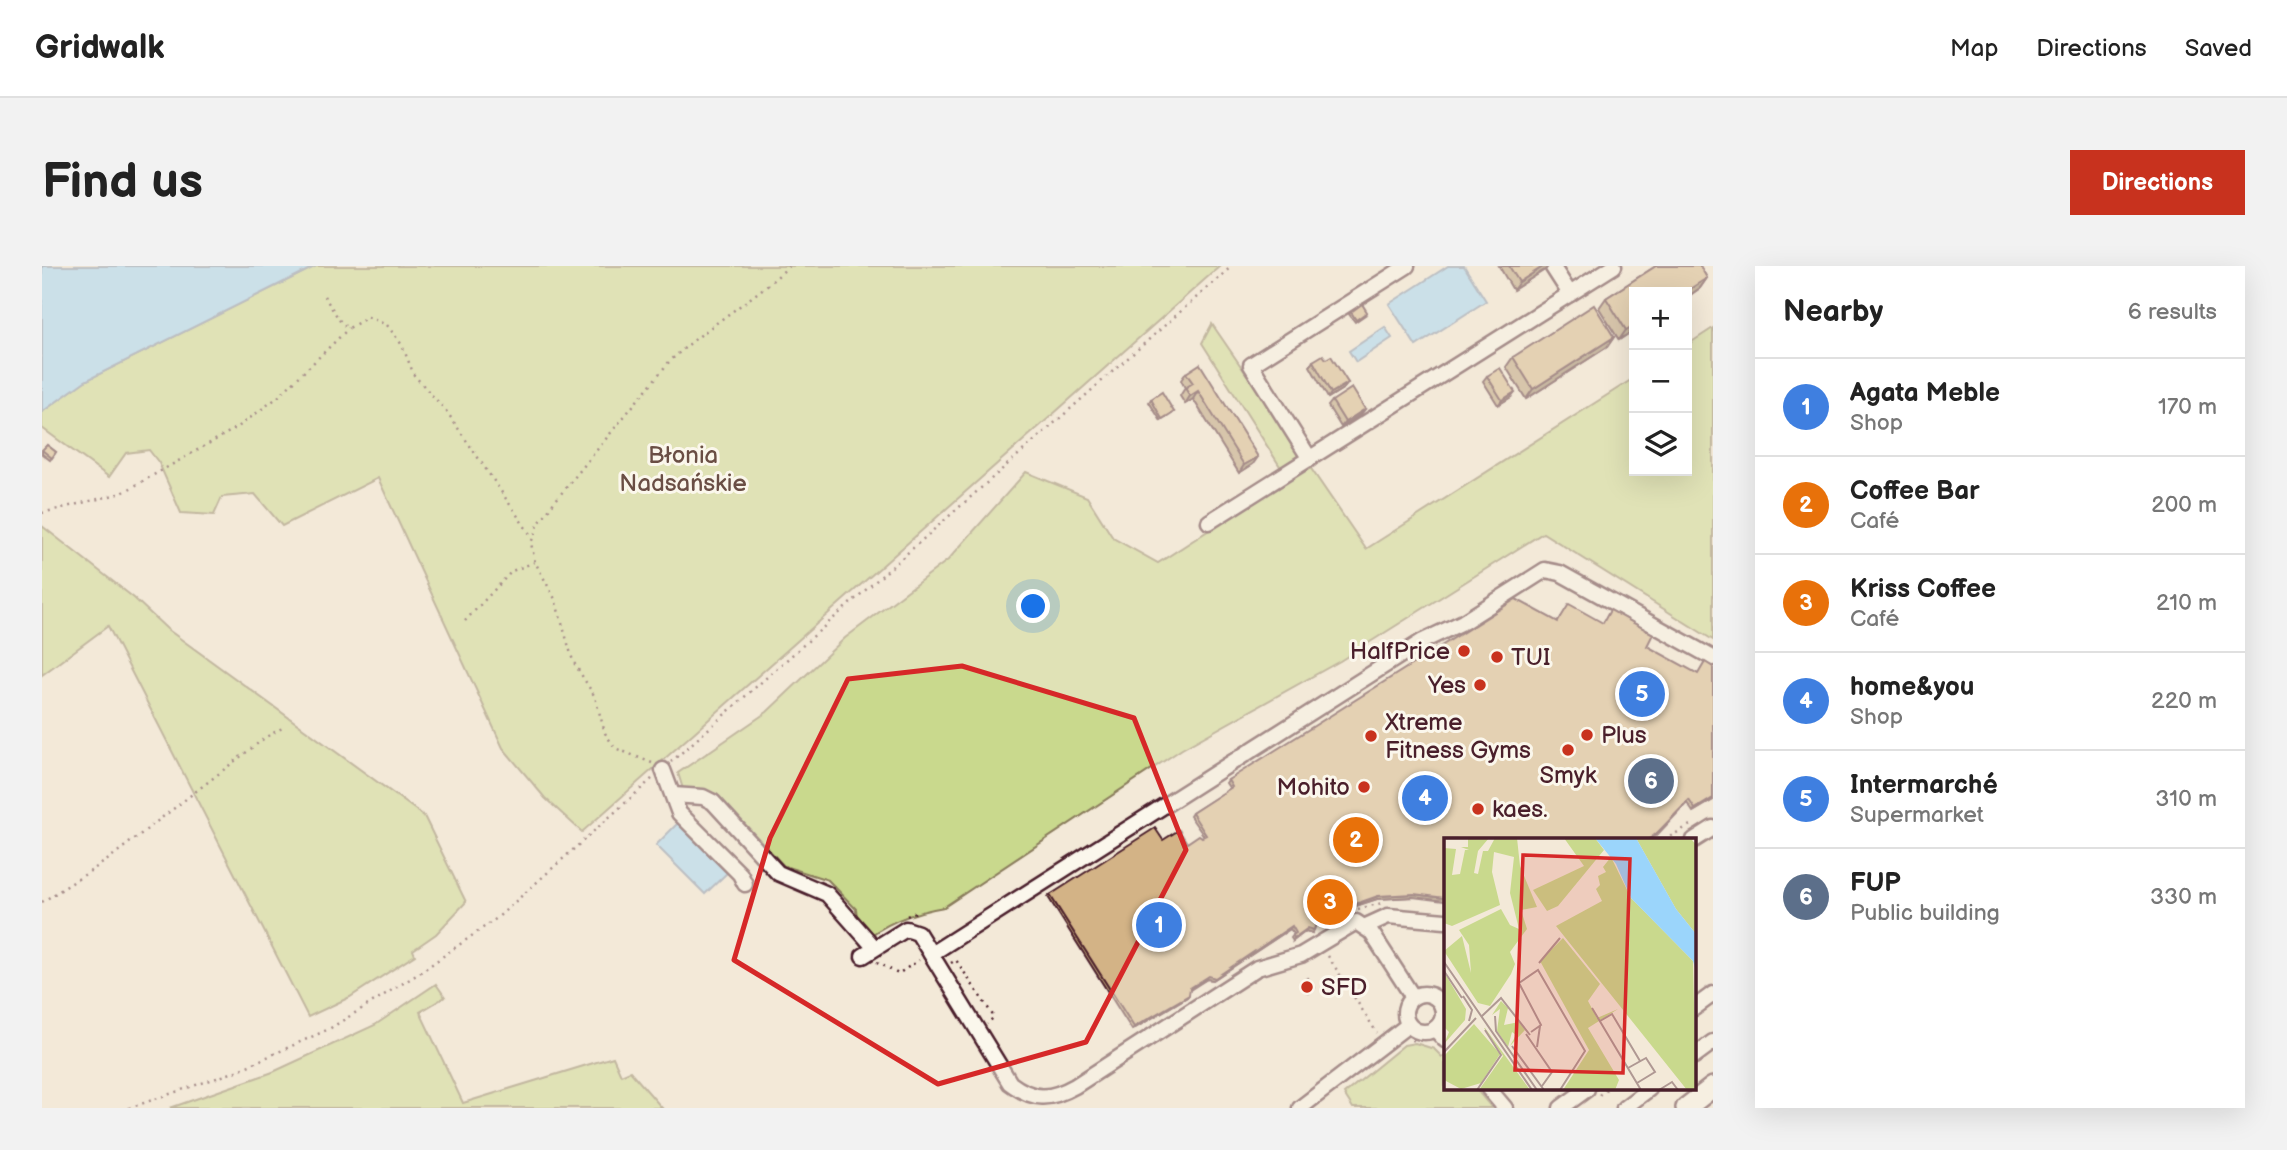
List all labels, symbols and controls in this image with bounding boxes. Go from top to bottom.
text: Gridwalk [35,28,165,68]
text: Map [1950,34,1998,63]
text: Directions [2036,34,2147,63]
text: Saved [2185,34,2252,63]
button: Directions [2070,150,2245,215]
text: Find us [42,153,203,212]
map controls [1629,287,1692,476]
button: + [1629,287,1692,350]
text: Nearby [1783,294,1883,330]
text: 6 results [2128,298,2217,326]
button: − [1629,350,1692,413]
text: Agata Meble [1850,378,2000,409]
text: 1 [1801,393,1811,421]
text: 170 m [2158,393,2217,421]
text: Shop [1850,409,1903,437]
button: layers [1629,413,1692,476]
park label: Błonia Nadsańskie [619,441,747,498]
text: Coffee Bar [1850,476,1980,507]
text: 2 [1799,491,1813,519]
text: 200 m [2151,491,2217,519]
text: Café [1850,507,1899,535]
text: Kriss Coffee [1850,574,1996,605]
your location [1016,589,1050,623]
text: 3 [1799,589,1813,617]
text: 210 m [2156,589,2217,617]
text: Café [1850,605,1899,633]
place label: HalfPrice [1350,637,1450,666]
marker: HalfPrice [1456,643,1472,659]
place label: TUI [1511,643,1550,672]
marker: TUI [1489,649,1505,665]
pin: 5 [1619,668,1665,720]
place label: Yes [1427,671,1466,700]
text: home&you [1850,672,1974,703]
marker: Yes [1472,677,1488,693]
text: 4 [1799,687,1813,715]
text: 220 m [2151,687,2217,715]
text: Shop [1850,703,1903,731]
place label: Xtreme Fitness Gyms [1384,708,1531,765]
place label: Plus [1601,721,1647,750]
marker: Plus [1579,727,1595,743]
marker: Xtreme Fitness Gyms [1363,728,1379,744]
marker: Smyk [1560,742,1576,758]
pin: 6 [1628,755,1674,807]
place label: Smyk [1540,761,1597,790]
text: Intermarché [1850,770,1998,801]
pin: 4 [1402,772,1448,824]
place label: Mohito [1276,773,1350,802]
marker: Mohito [1356,779,1372,795]
text: 5 [1799,785,1813,813]
text: 310 m [2155,785,2217,813]
place label: kaes. [1492,795,1548,824]
marker: kaes. [1470,801,1486,817]
text: Supermarket [1850,801,1984,829]
pin: 2 [1333,814,1379,866]
inset map [1444,838,1696,1090]
text: FUP [1850,868,1901,899]
pin: 3 [1307,876,1353,928]
text: 6 [1799,883,1813,911]
text: 330 m [2150,883,2217,911]
pin: 1 [1136,899,1182,951]
text: Public building [1850,899,2000,927]
place label: SFD [1321,973,1367,1002]
marker: SFD [1299,979,1315,995]

